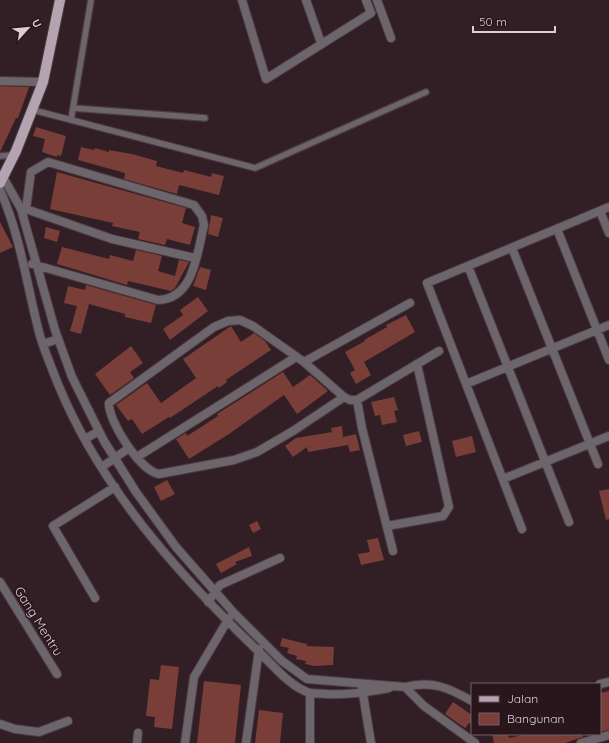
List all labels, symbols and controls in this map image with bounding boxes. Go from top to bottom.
north arrow [8,8,48,48]
scale bar [473,8,555,34]
text: 50 m [479,14,507,29]
text: U [29,17,45,30]
street label: Gang Mentru [11,583,67,659]
legend [471,683,601,735]
text: Jalan [507,691,538,706]
text: Bangunan [507,711,564,726]

